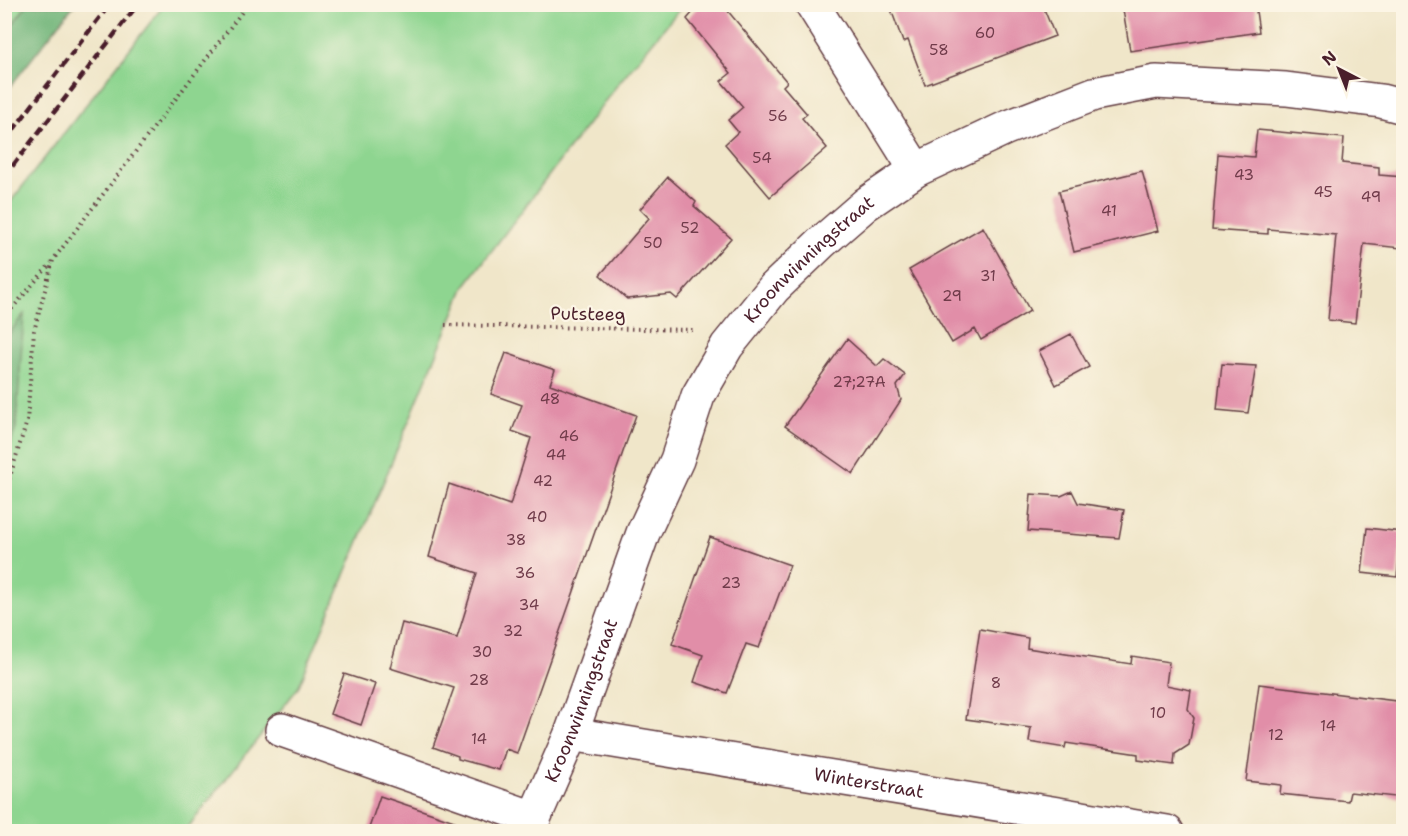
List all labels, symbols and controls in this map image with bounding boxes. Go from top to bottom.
house number: 60 [975,23,995,43]
north arrow [1309,39,1369,99]
house number: 58 [929,40,949,60]
text: N [1318,46,1341,70]
house number: 56 [768,106,788,126]
house number: 54 [752,148,772,168]
house number: 43 [1234,165,1254,185]
house number: 45 [1313,182,1333,202]
house number: 49 [1361,187,1381,207]
street label: Kroonwinningstraat [738,190,879,328]
house number: 41 [1101,201,1117,221]
house number: 52 [681,218,699,238]
house number: 50 [643,233,663,253]
house number: 31 [980,266,996,286]
house number: 29 [942,286,962,306]
street label: Putsteeg [550,301,626,327]
house number: 27;27A [832,372,886,392]
house number: 48 [540,389,560,409]
house number: 46 [559,426,579,446]
house number: 44 [546,445,566,465]
house number: 42 [533,471,553,491]
house number: 40 [527,507,547,527]
house number: 38 [506,530,526,550]
house number: 36 [515,563,535,583]
house number: 23 [721,573,741,593]
house number: 34 [519,595,539,615]
street label: Kroonwinningstraat [539,615,623,786]
house number: 32 [503,621,523,641]
house number: 30 [472,642,492,662]
house number: 28 [469,670,489,690]
house number: 8 [991,673,1001,693]
house number: 10 [1150,703,1166,723]
house number: 14 [1320,716,1336,736]
house number: 12 [1268,725,1284,745]
house number: 14 [471,729,487,749]
street label: Winterstraat [812,762,926,804]

